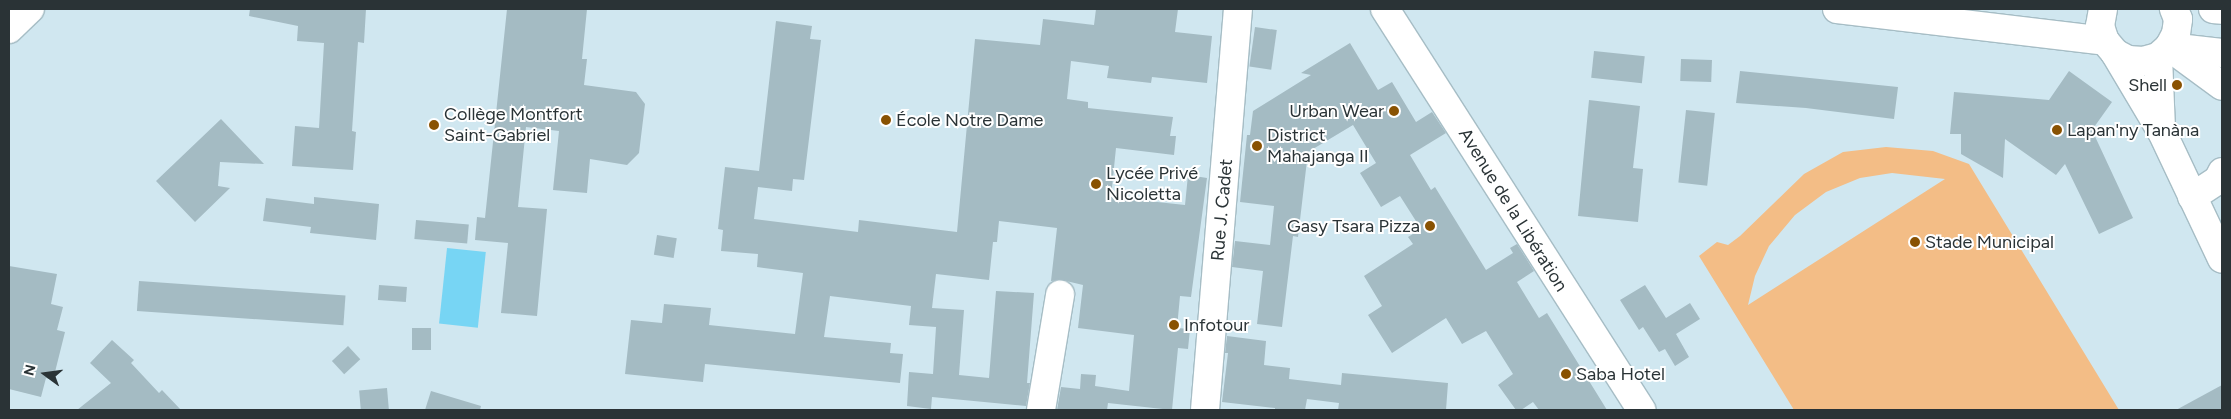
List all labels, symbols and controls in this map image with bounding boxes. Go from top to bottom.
place label: Shell [2128,74,2167,96]
marker: Shell [2171,79,2183,91]
place label: Urban Wear [1289,100,1384,122]
place label: Collège Montfort Saint-Gabriel [444,104,582,146]
marker: Urban Wear [1388,105,1400,117]
place label: École Notre Dame [896,109,1043,131]
marker: École Notre Dame [880,114,892,126]
marker: Collège Montfort Saint-Gabriel [428,119,440,131]
place label: Lapan'ny Tanàna [2067,119,2199,141]
street label: Avenue de la Libération [1454,124,1572,296]
marker: Lapan'ny Tanàna [2051,124,2063,136]
place label: District Mahajanga II [1267,125,1369,168]
marker: District Mahajanga II [1251,140,1263,152]
street label: Rue J. Cadet [1207,158,1237,262]
place label: Lycée Privé Nicoletta [1106,163,1198,205]
marker: Lycée Privé Nicoletta [1090,178,1102,190]
place label: Gasy Tsara Pizza [1287,215,1420,237]
marker: Gasy Tsara Pizza [1424,220,1436,232]
place label: Stade Municipal [1925,231,2054,253]
marker: Stade Municipal [1909,236,1921,248]
place label: Infotour [1184,314,1249,336]
marker: Infotour [1168,319,1180,331]
north arrow [20,349,70,399]
text: N [20,363,40,378]
place label: Saba Hotel [1576,363,1665,385]
marker: Saba Hotel [1560,368,1572,380]

